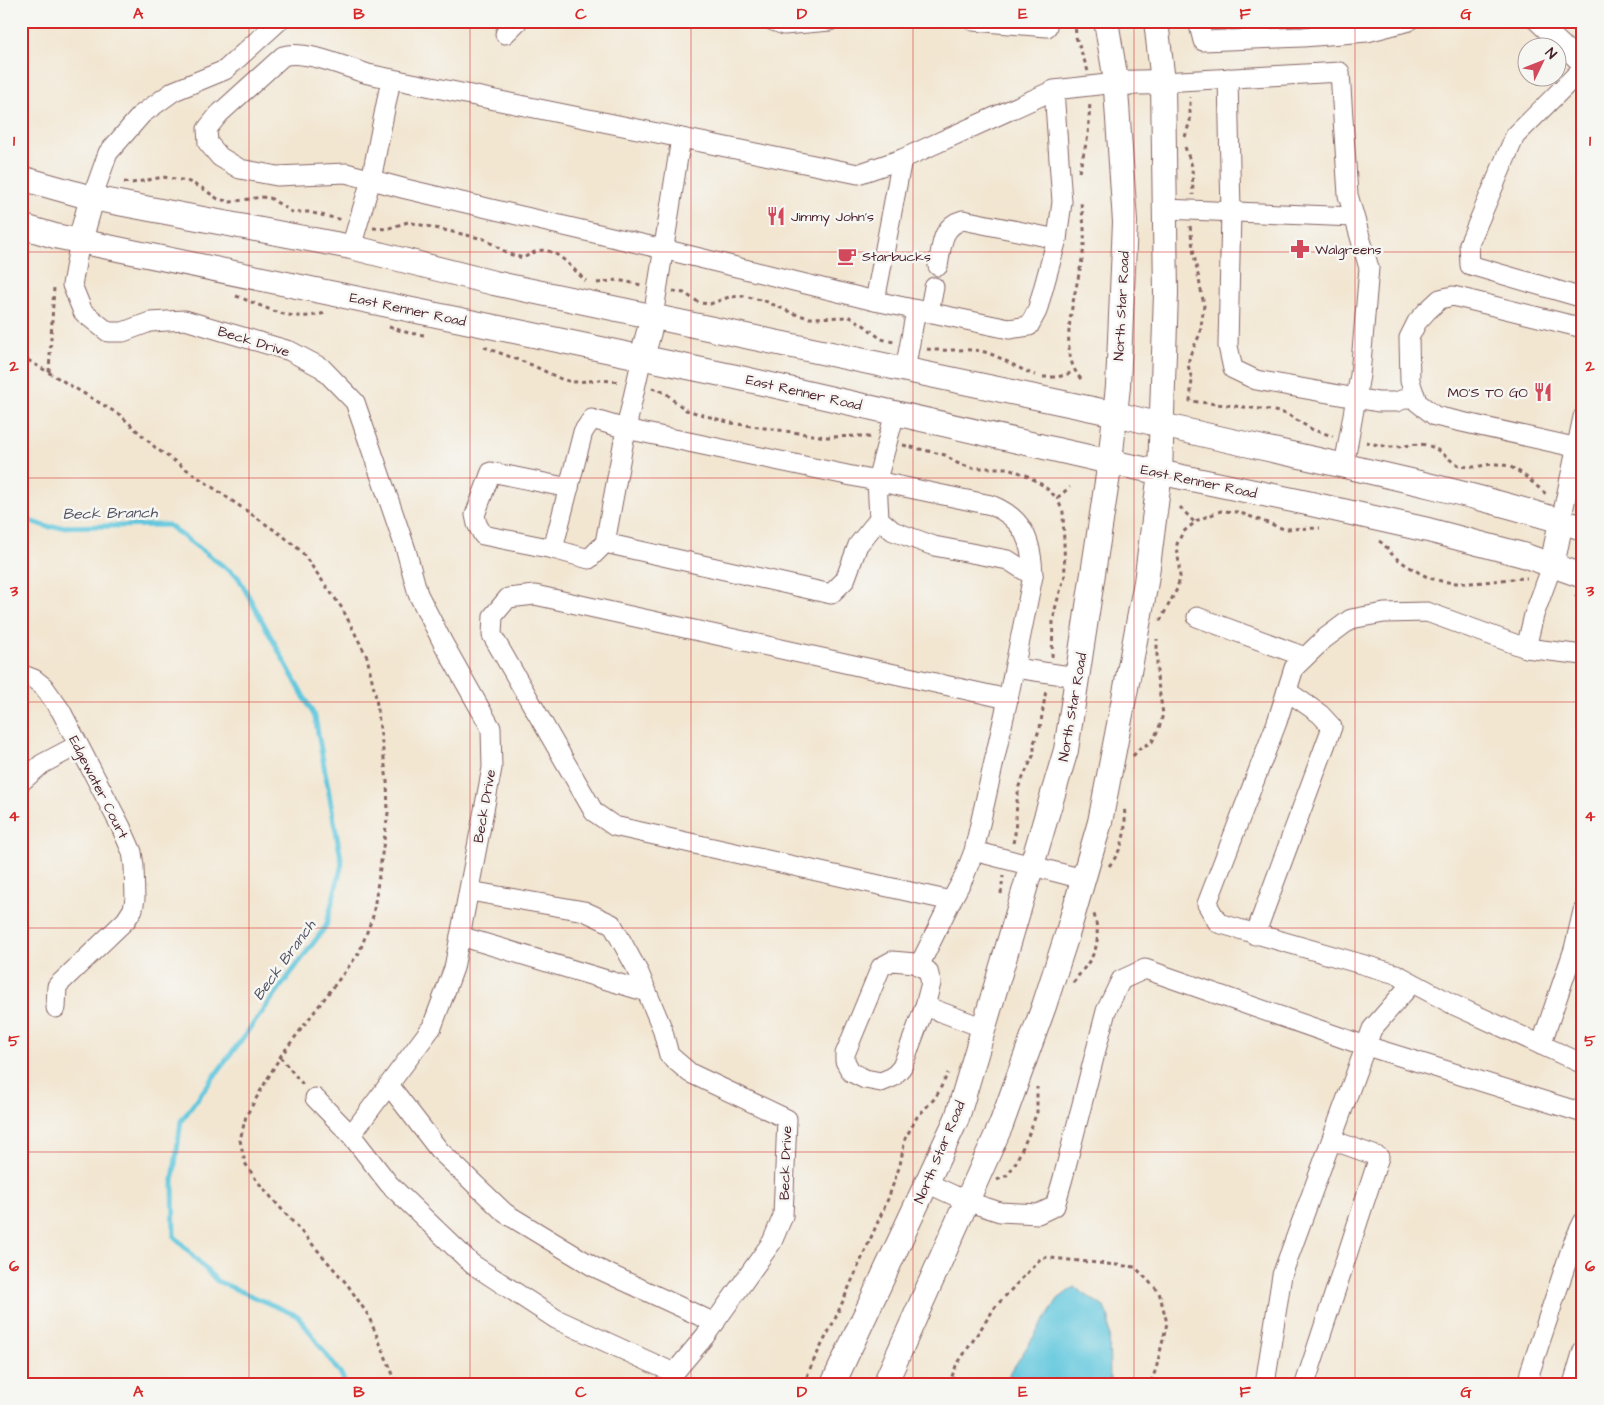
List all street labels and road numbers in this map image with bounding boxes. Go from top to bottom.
street label: North Star Road [1109,251,1135,361]
street label: East Renner Road [348,288,468,332]
street label: Beck Drive [215,322,293,363]
street label: East Renner Road [744,370,864,416]
street label: East Renner Road [1139,460,1259,504]
street label: North Star Road [1054,651,1092,763]
street label: Edgewater Court [63,732,133,843]
street label: Beck Drive [469,767,501,845]
street label: North Star Road [909,1098,971,1207]
street label: Beck Drive [775,1125,797,1201]

